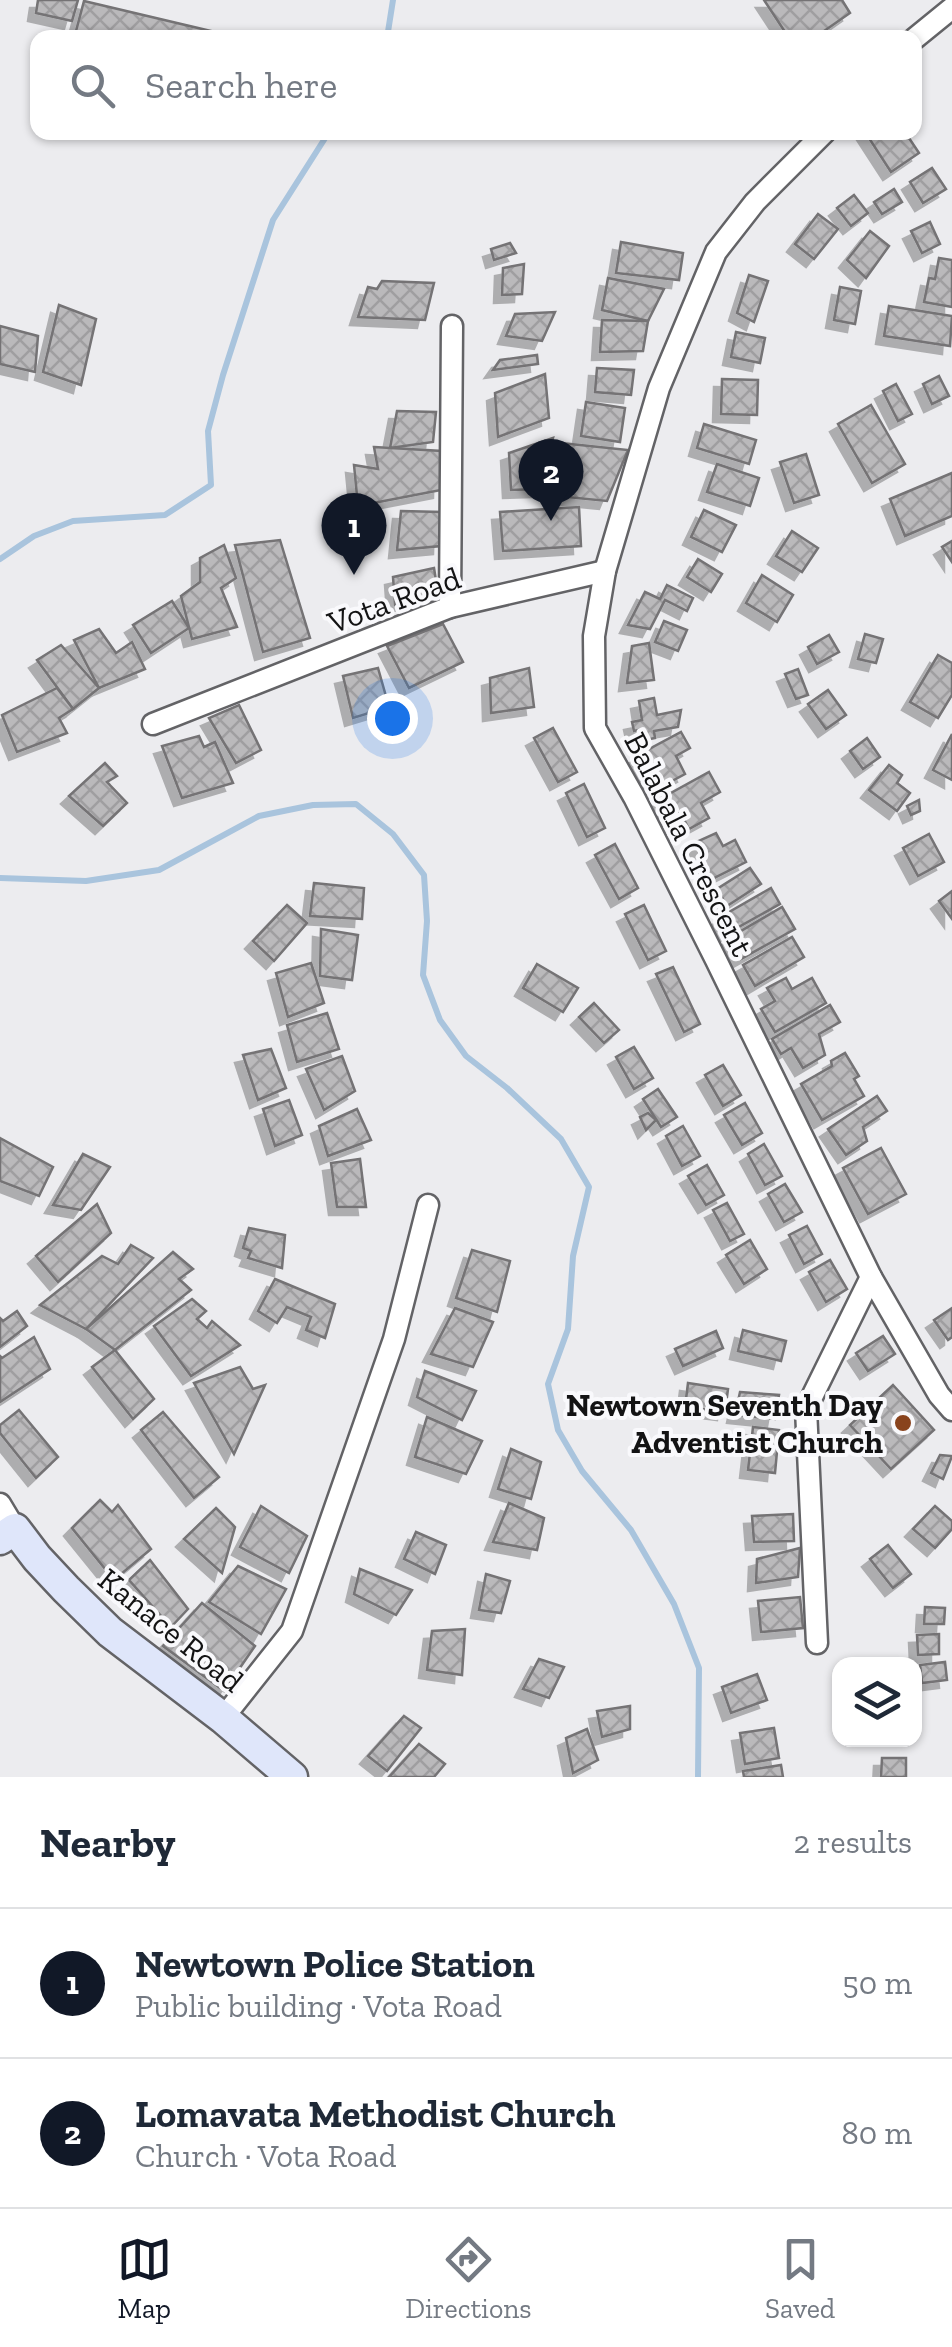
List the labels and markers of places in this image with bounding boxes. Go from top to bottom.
pin: 2 [518,438,584,521]
pin: 1 [322,492,386,575]
place label: Newtown Seventh Day Adventist Church [566,1386,883,1461]
marker: Newtown Seventh Day Adventist Church [892,1412,914,1434]

